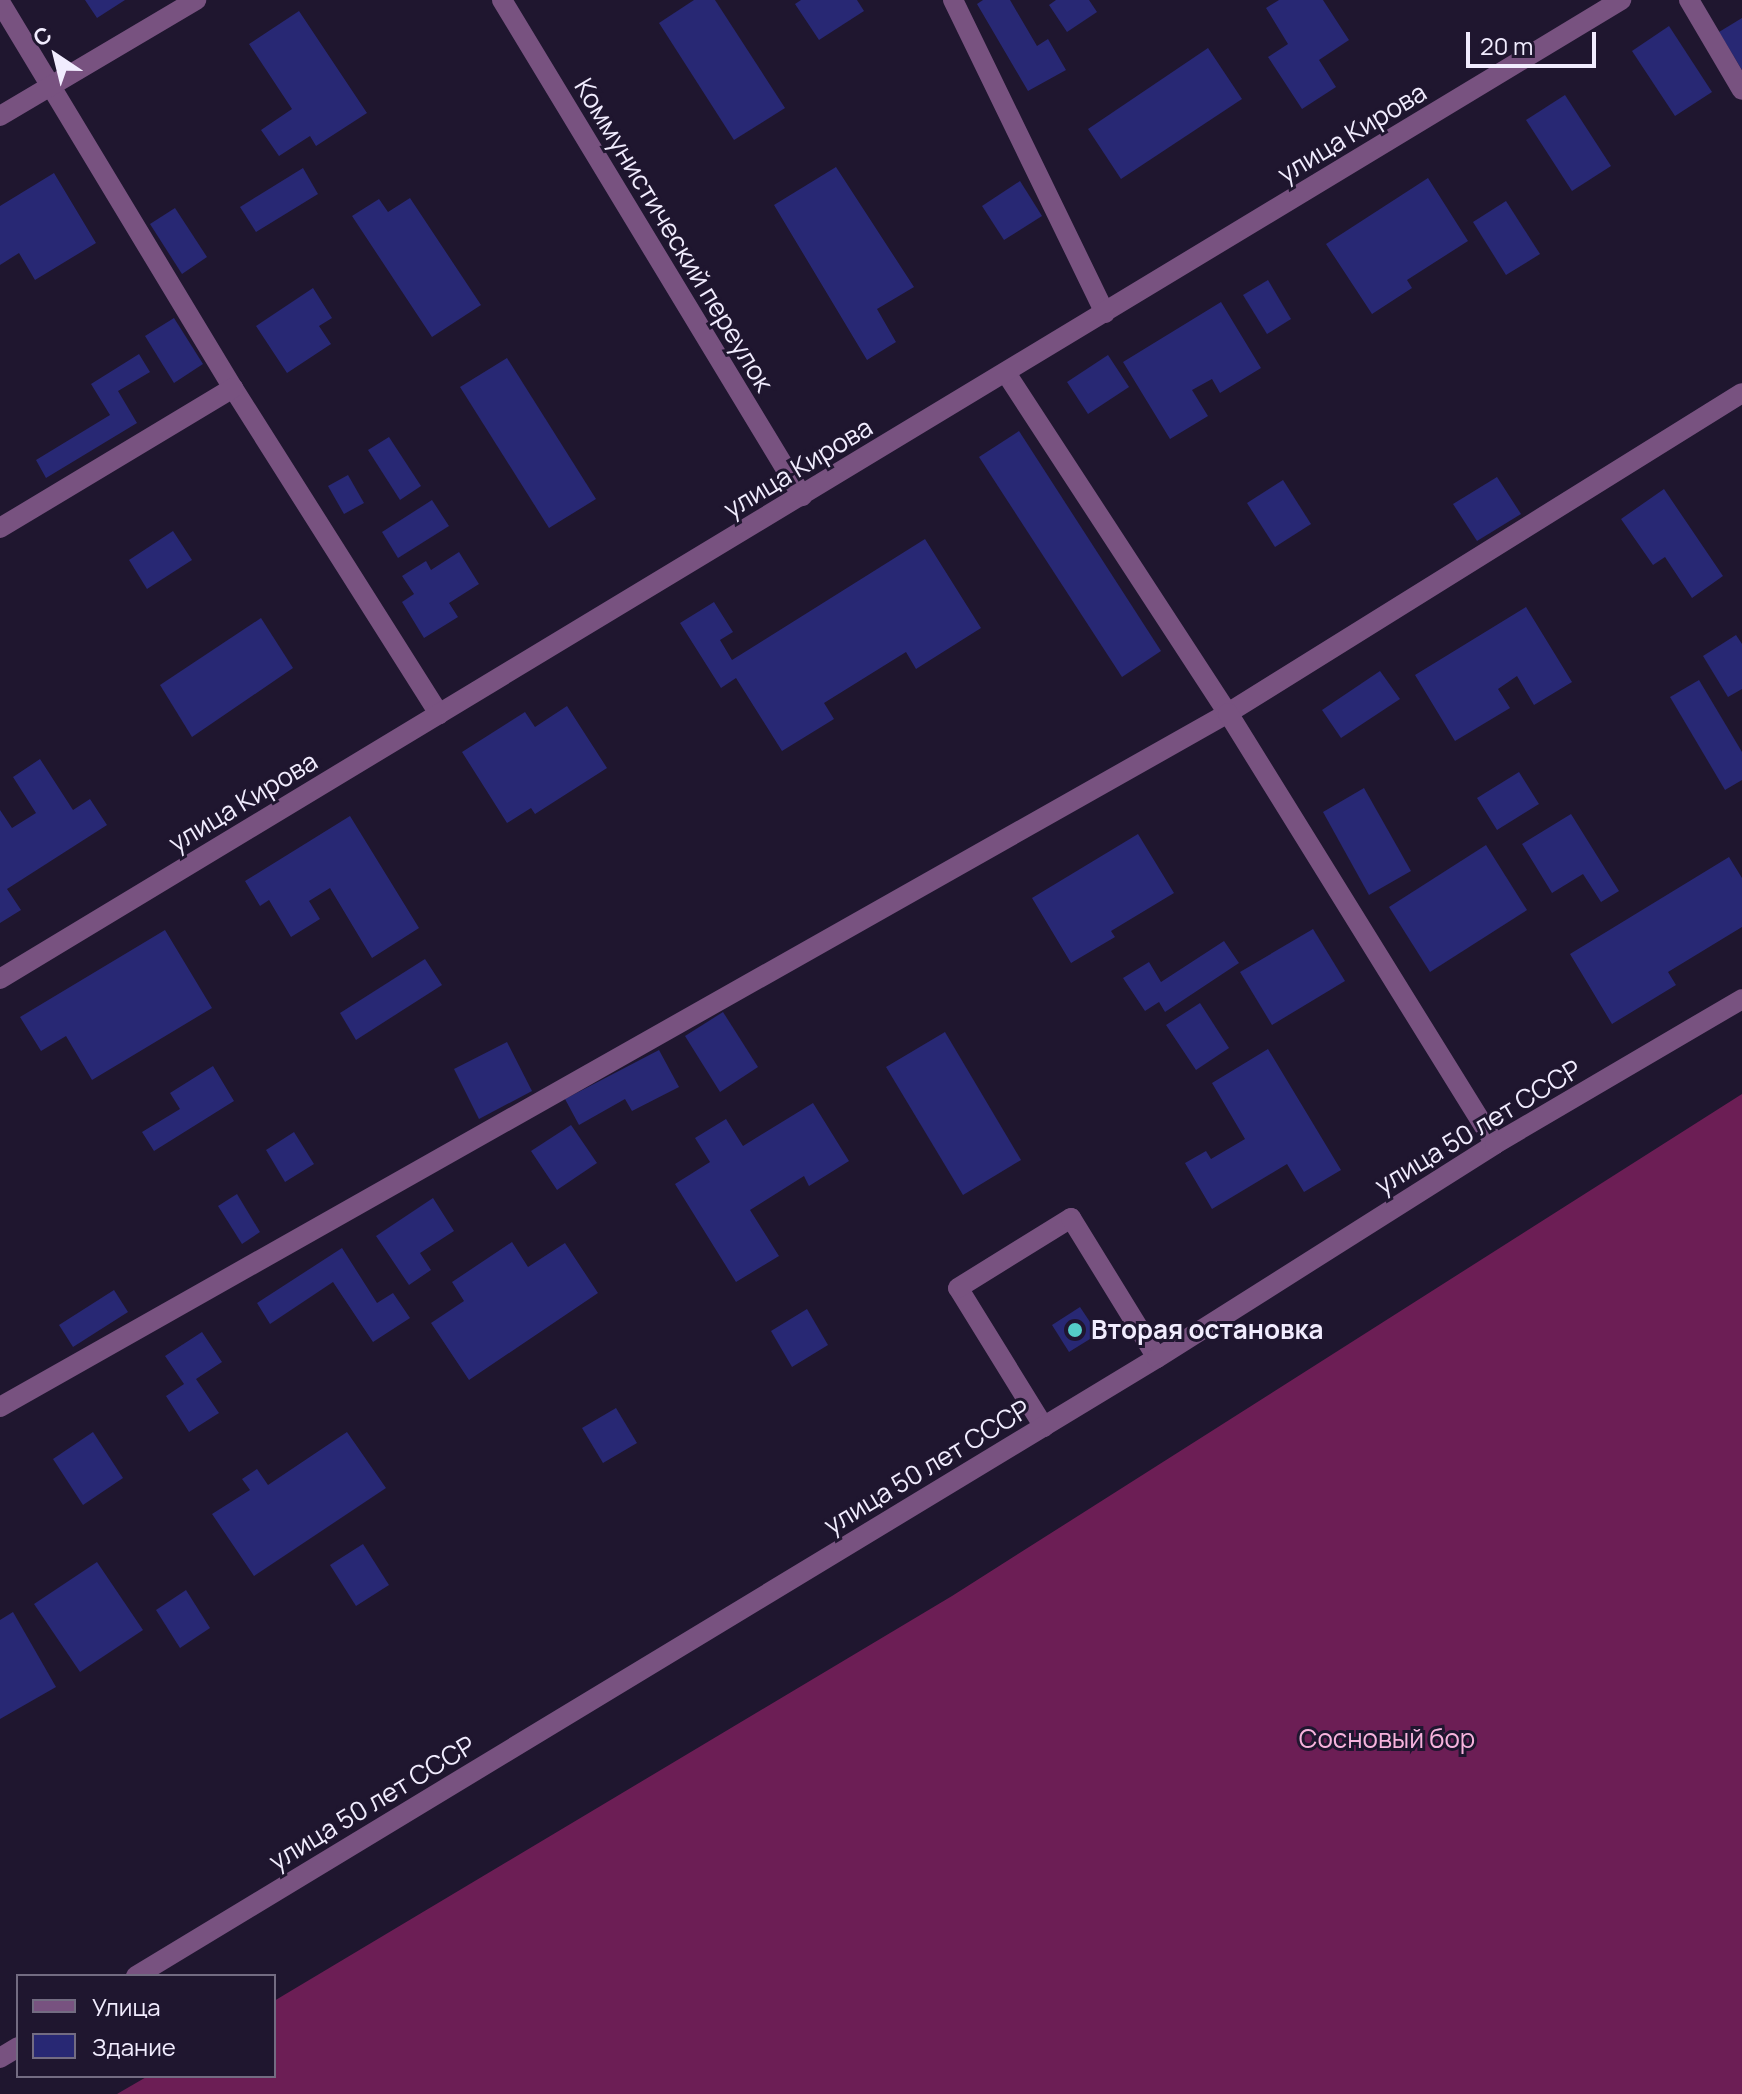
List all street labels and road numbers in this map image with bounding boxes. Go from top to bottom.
street label: Коммунистический переулок [568,73,780,397]
street label: улица Кирова [1272,76,1432,190]
street label: улица Кирова [718,411,878,525]
street label: улица Кирова [163,745,323,859]
street label: улица 50 лет СССР [1369,1053,1587,1201]
street label: улица 50 лет СССР [818,1393,1036,1541]
street label: улица 50 лет СССР [263,1729,481,1877]

